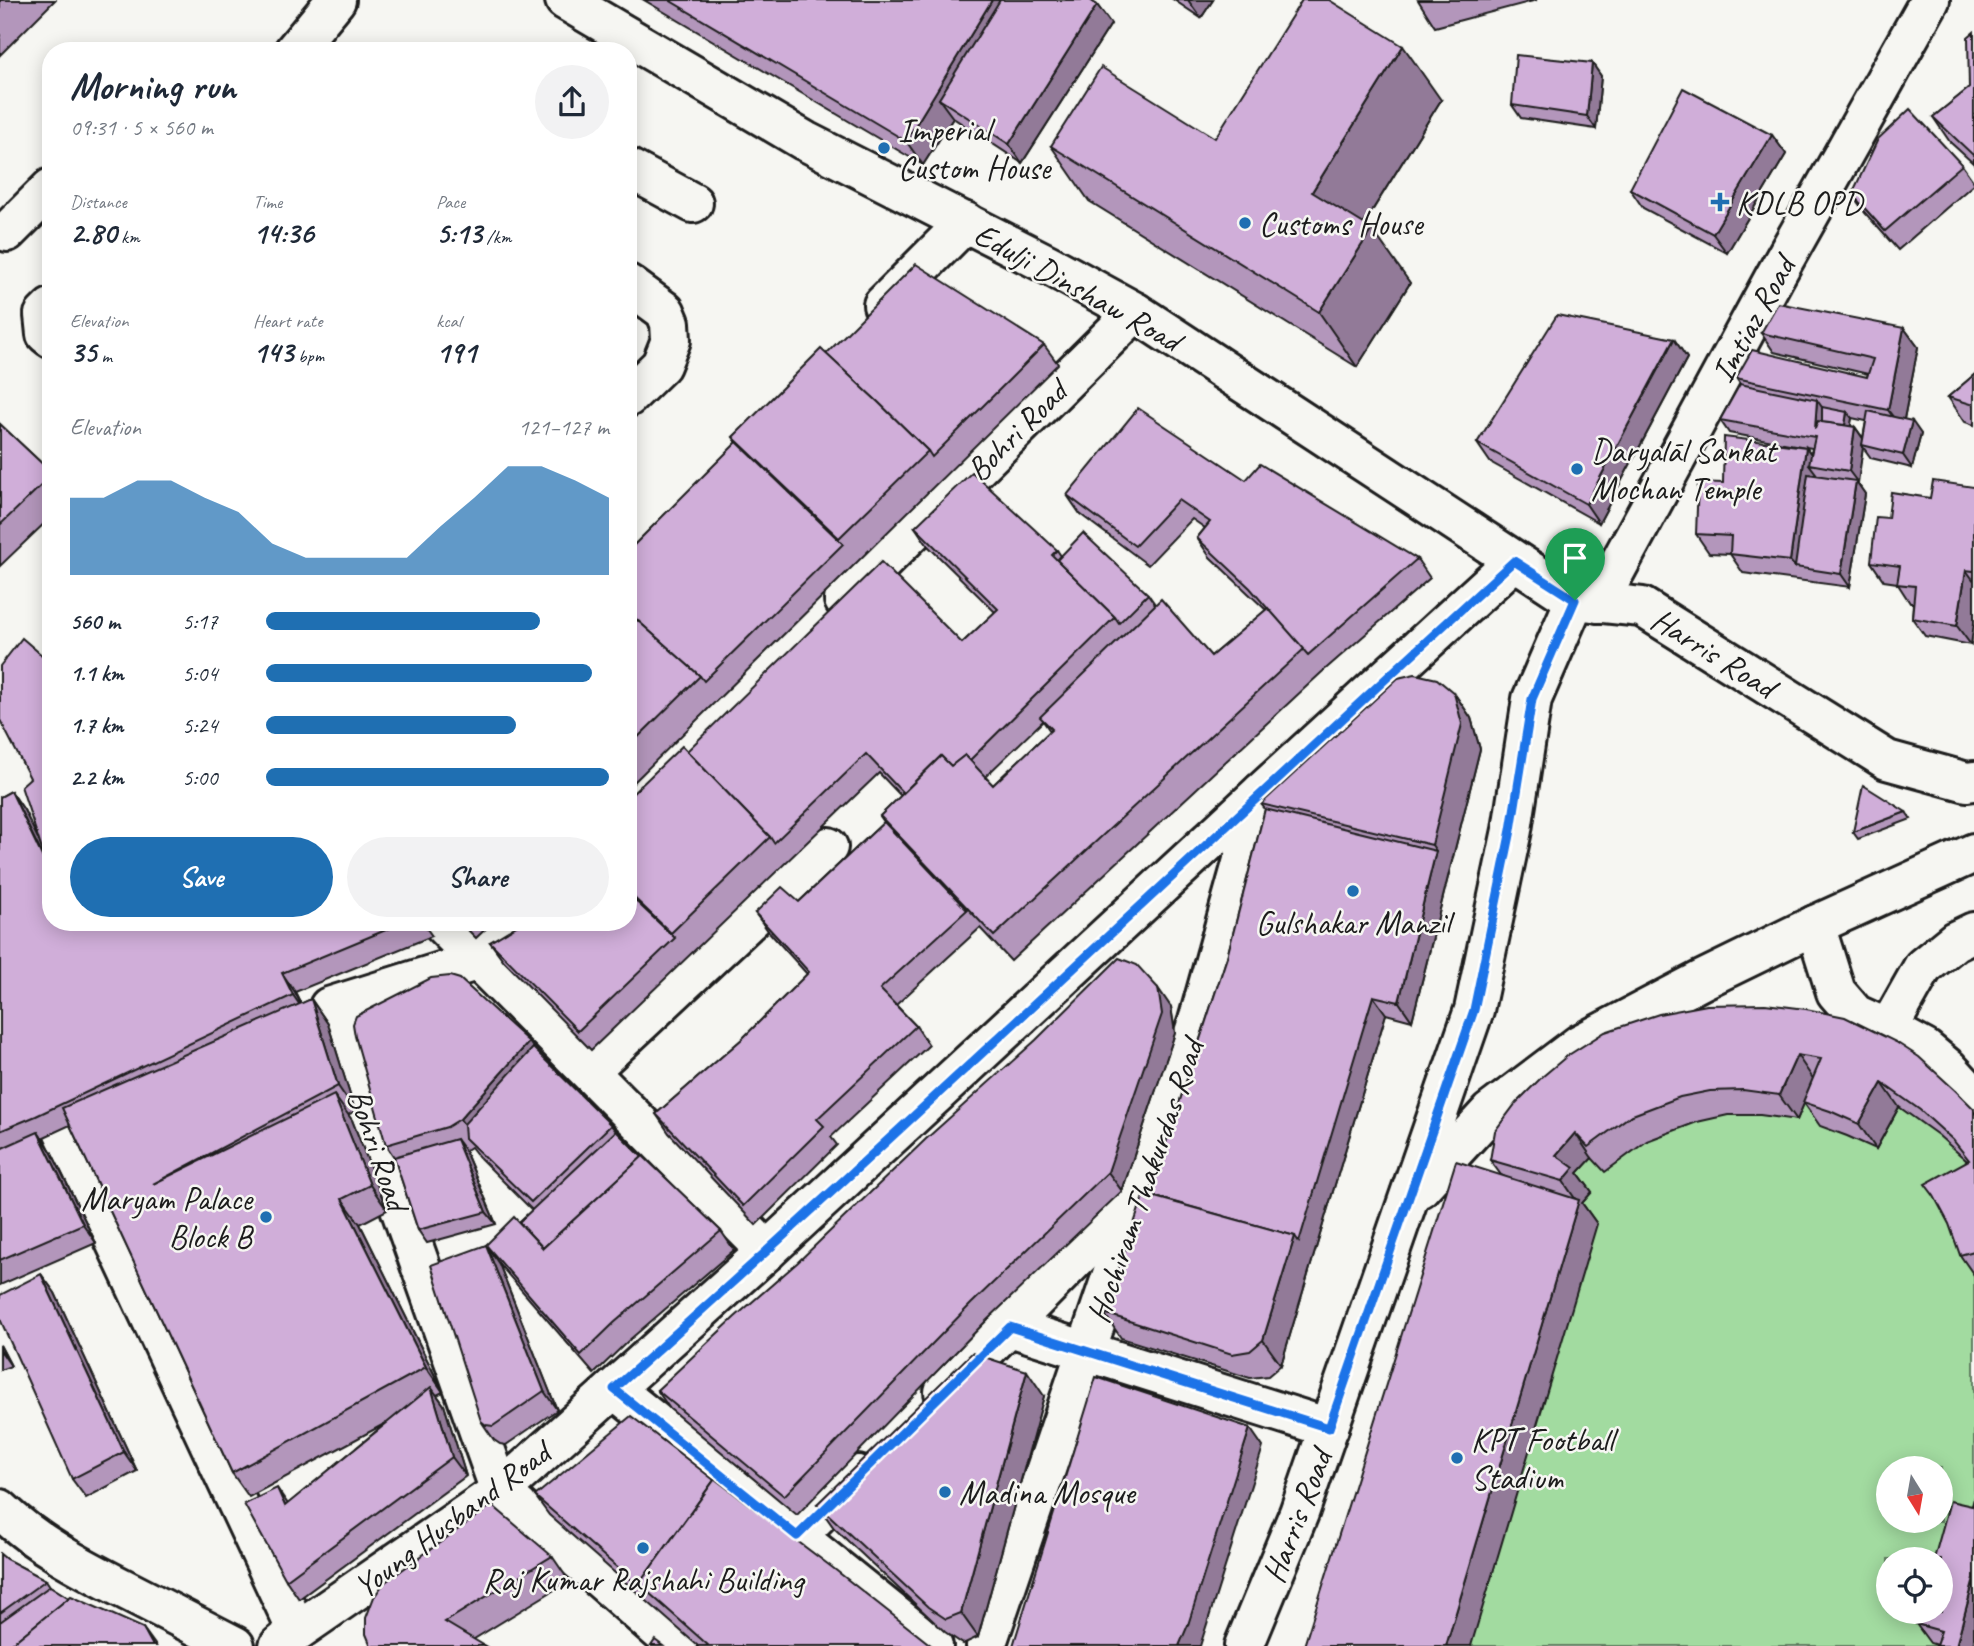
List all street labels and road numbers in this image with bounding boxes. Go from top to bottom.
street label: Edulji Dinshaw Road [967,213,1193,363]
street label: Imtiaz Road [1701,245,1807,390]
street label: Bohri Road [957,368,1080,490]
street label: Harris Road [1644,598,1788,710]
street label: Hochiram Thakurdas Road [1077,1030,1215,1328]
street label: Bohri Road [338,1083,420,1220]
street label: Young Husband Road [345,1429,562,1607]
street label: Harris Road [1252,1439,1343,1589]

